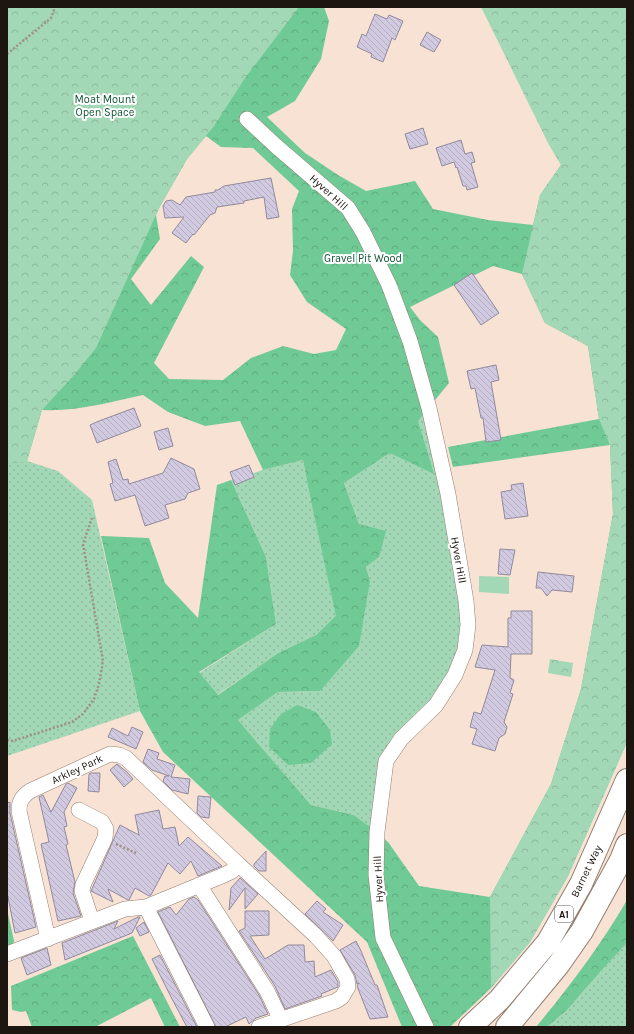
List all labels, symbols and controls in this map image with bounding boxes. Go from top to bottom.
park label: Moat Mount Open Space [75,93,135,119]
street label: Hyver Hill [307,172,350,213]
park label: Gravel Pit Wood [324,252,402,265]
street label: Hyver Hill [448,536,469,584]
street label: Arkley Park [49,752,105,787]
street label: Barnet Way [568,843,605,899]
street label: Hyver Hill [371,855,386,903]
road number: A1 [555,906,573,922]

